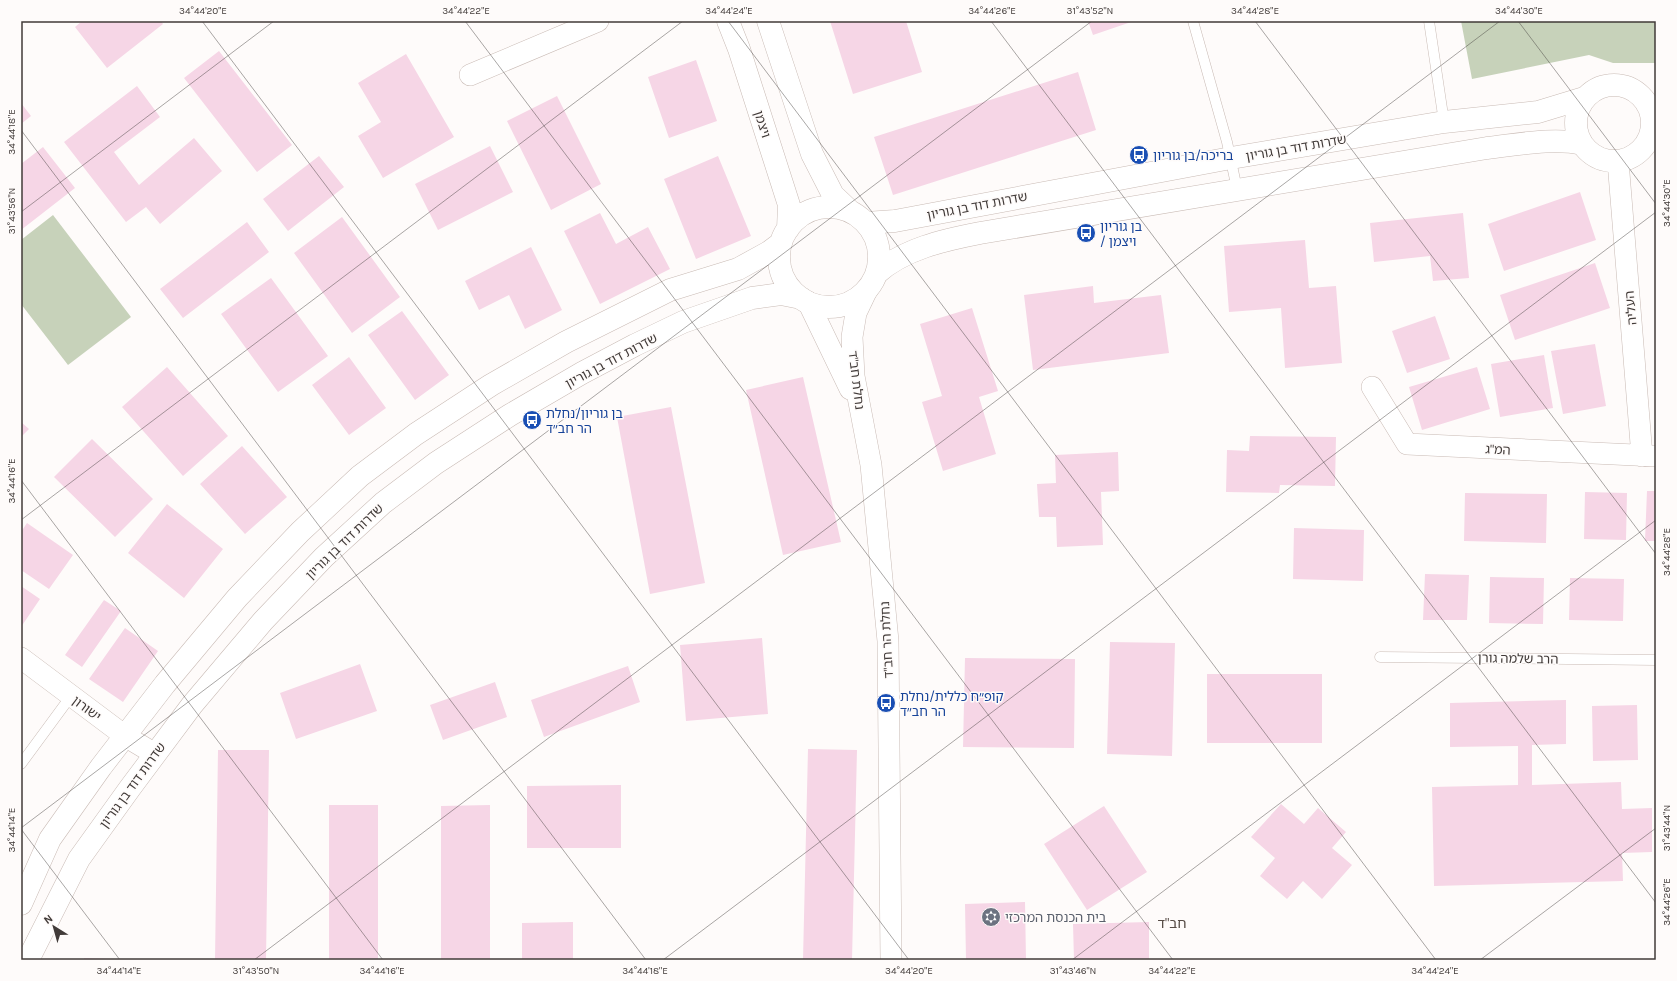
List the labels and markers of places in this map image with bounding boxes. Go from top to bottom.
bus stop icon: בריכה/בן גוריון [1128,144,1150,166]
place label: בריכה/בן גוריון [1153,148,1233,163]
place label: בן גוריון / ויצמן [1100,219,1142,249]
bus stop icon: בן גוריון / ויצמן [1075,222,1097,244]
place label: בן גוריון/נחלת הר חב״ד [546,406,623,436]
bus stop icon: בן גוריון/נחלת הר חב״ד [521,409,543,431]
place label: קופ״ח כללית/נחלת הר חב״ד [900,689,1004,719]
bus stop icon: קופ״ח כללית/נחלת הר חב״ד [875,692,897,714]
synagogue icon: בית הכנסת המרכזי [980,906,1002,928]
place label: בית הכנסת המרכזי [1005,910,1106,925]

